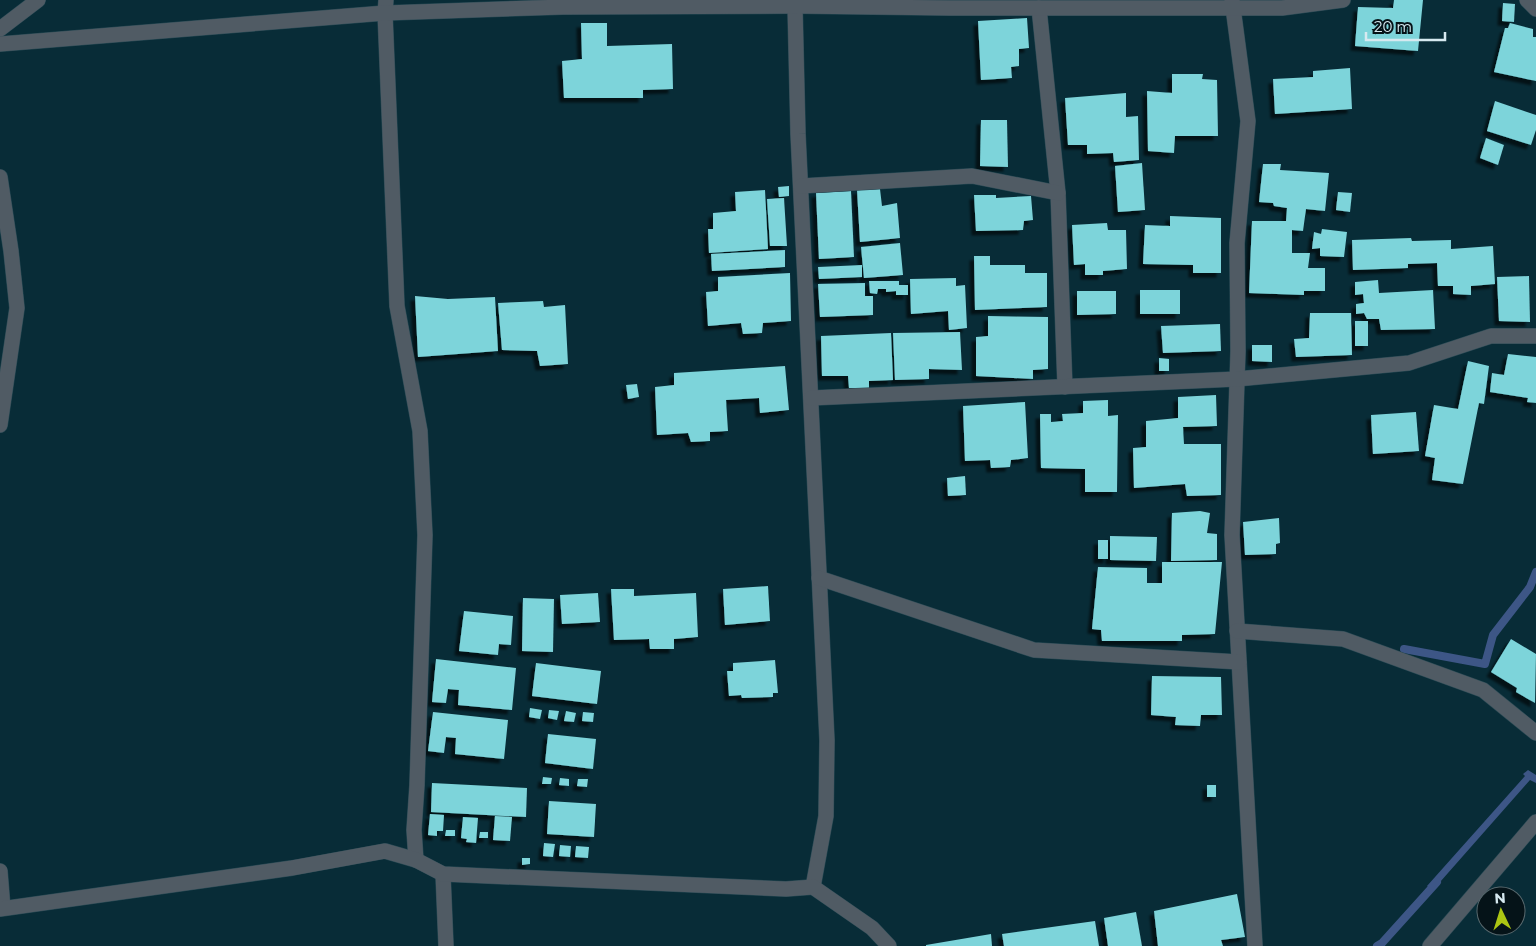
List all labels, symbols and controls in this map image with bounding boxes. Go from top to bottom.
scale bar [1366,10,1445,42]
text: 20 m [1374,17,1412,36]
north arrow [1476,886,1526,936]
text: N [1494,889,1506,907]

